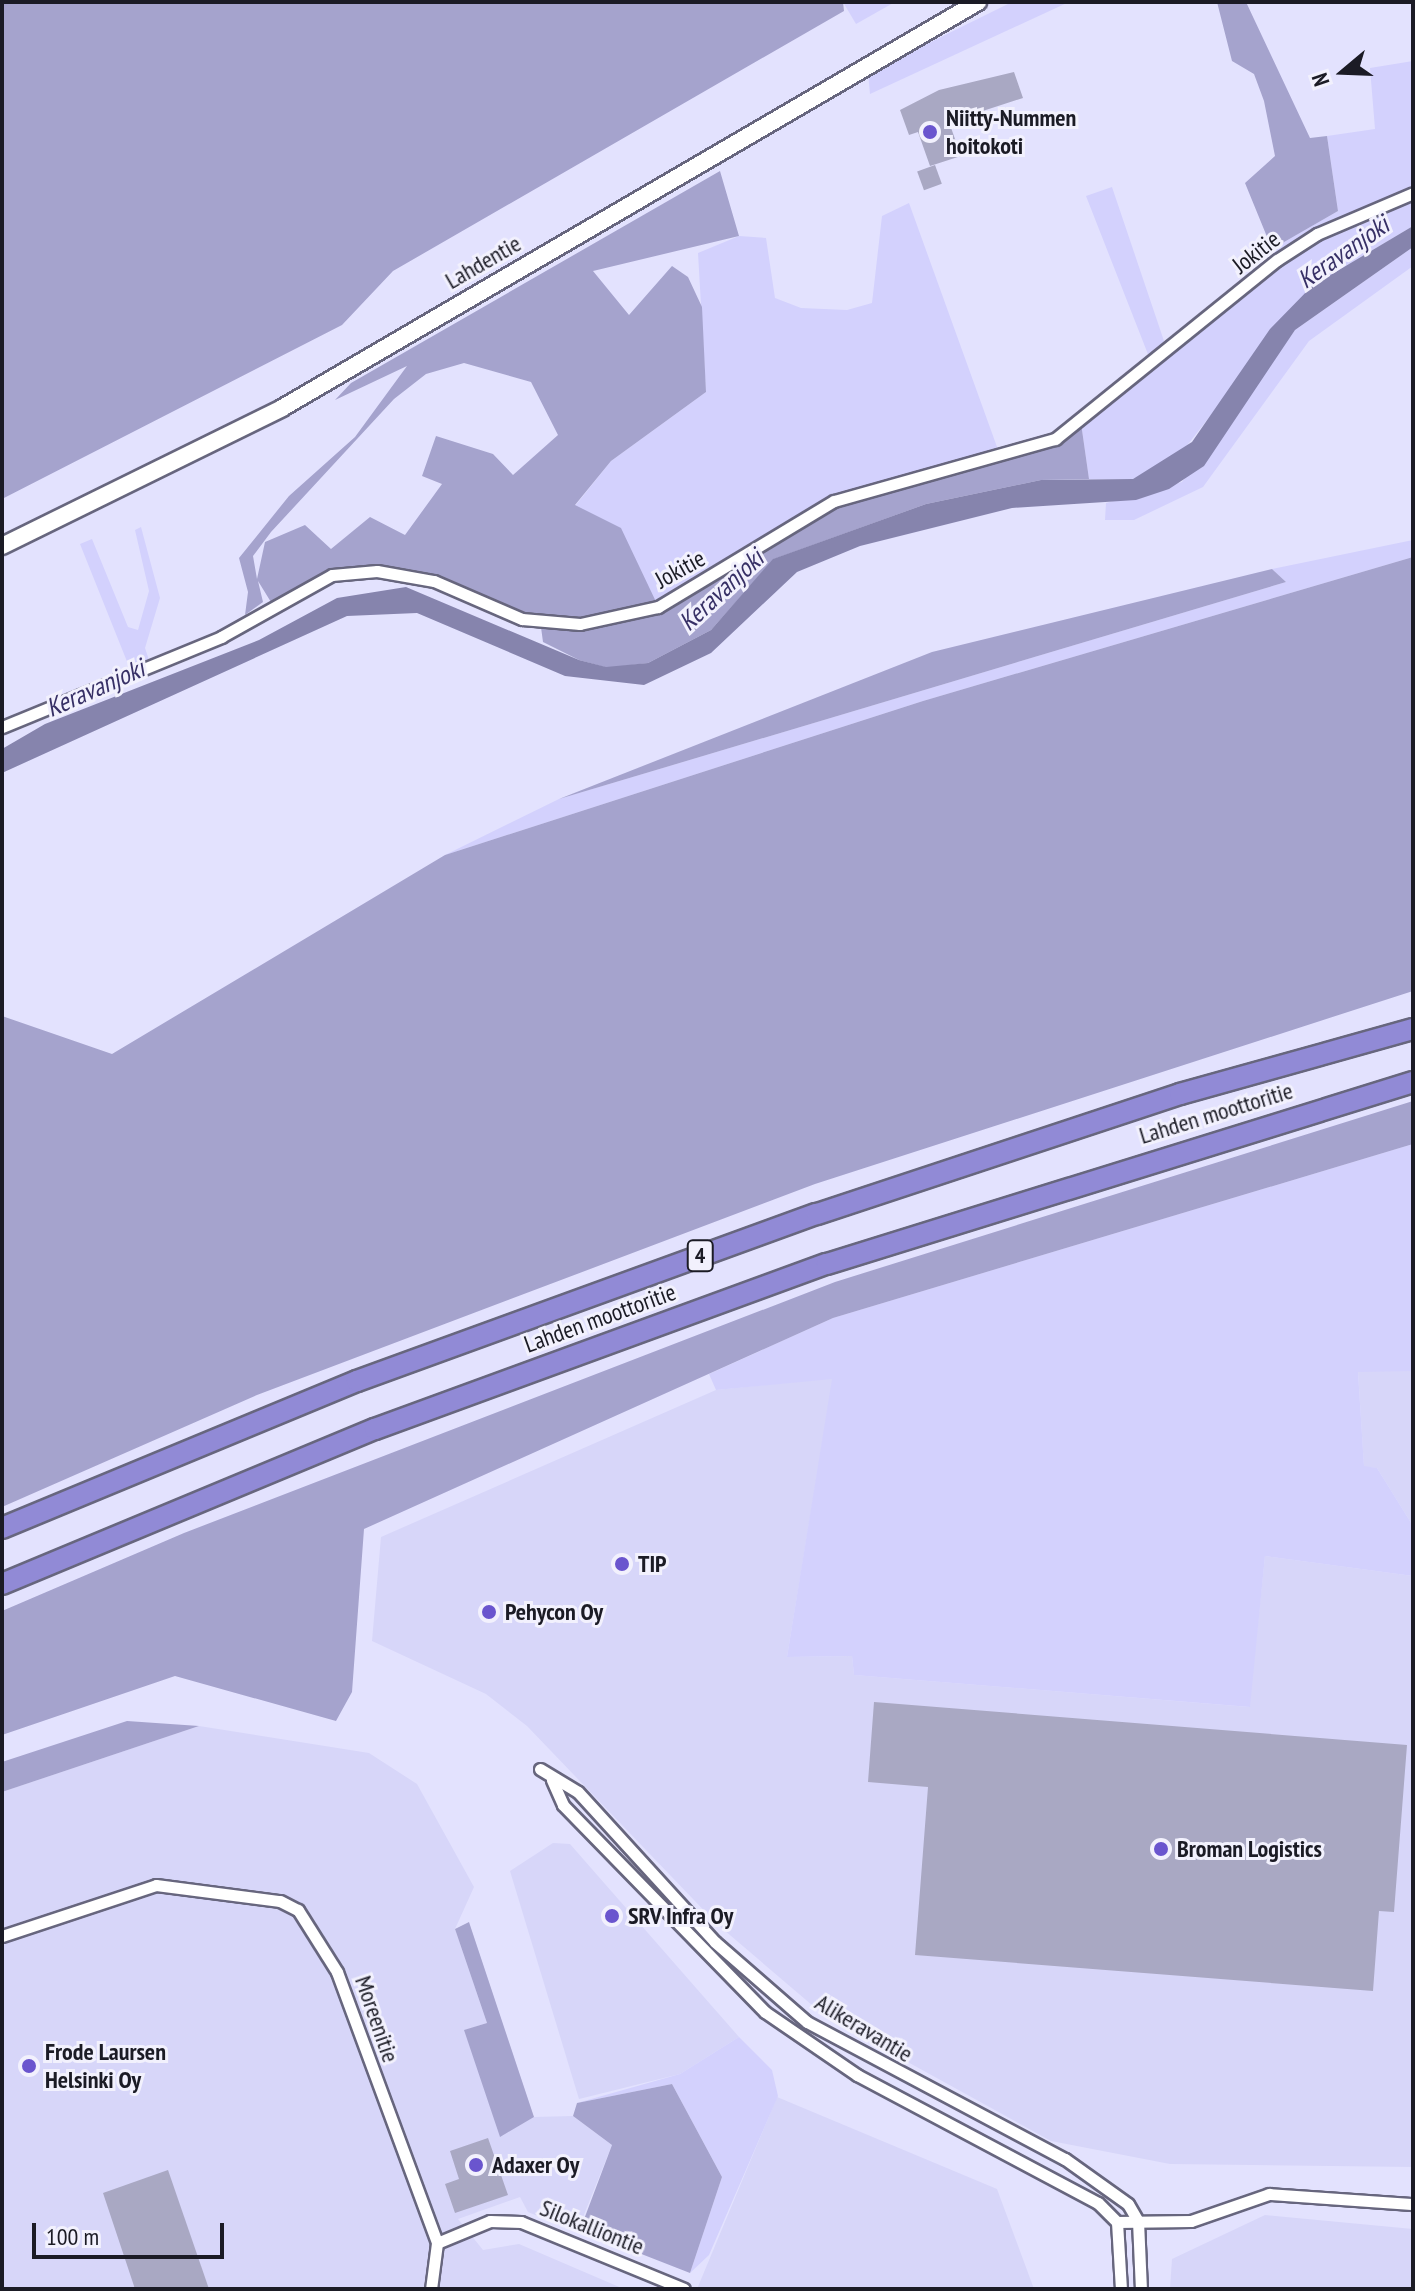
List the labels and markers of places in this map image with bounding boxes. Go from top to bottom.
place label: Niitty-Nummen hoitokoti [946,104,1076,160]
marker: Niitty-Nummen hoitokoti [921,123,939,141]
place label: TIP [638,1550,667,1578]
marker: TIP [613,1555,631,1573]
place label: Pehycon Oy [505,1598,603,1626]
marker: Pehycon Oy [480,1603,498,1621]
place label: Broman Logistics [1177,1835,1322,1863]
marker: Broman Logistics [1152,1840,1170,1858]
place label: SRV Infra Oy [628,1902,734,1930]
marker: SRV Infra Oy [603,1907,621,1925]
place label: Frode Laursen Helsinki Oy [45,2038,166,2094]
marker: Frode Laursen Helsinki Oy [20,2057,38,2075]
place label: Adaxer Oy [492,2151,580,2179]
marker: Adaxer Oy [467,2156,485,2174]

